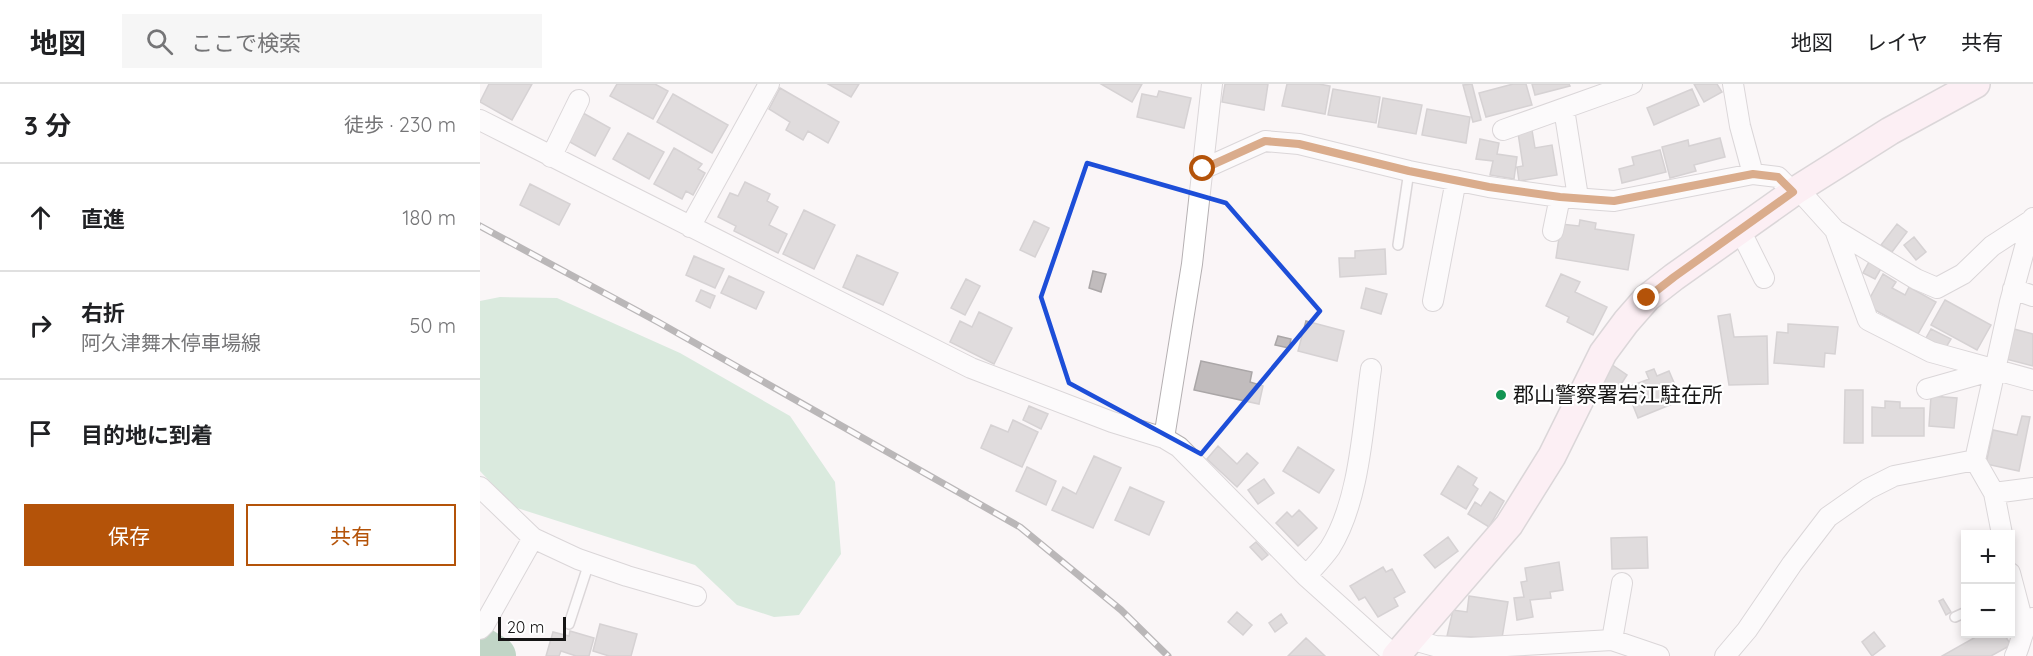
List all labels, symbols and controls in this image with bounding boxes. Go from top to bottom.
search box [122,14,542,68]
text: 地図 [30,25,86,60]
icon: search [143,25,176,58]
text: ここで検索 [191,29,301,57]
text: 地図 [1791,29,1833,55]
text: レイヤ [1866,29,1928,55]
text: 共有 [1961,29,2003,55]
text: 3 分 [24,109,71,142]
text: 徒歩 · 230 m [344,112,456,137]
route start [1189,155,1215,181]
icon: ahead [24,201,57,234]
text: 直進 [81,205,125,233]
text: 180 m [402,205,456,230]
route end [1633,284,1659,310]
text: 右折 [81,299,125,327]
icon: right [24,309,57,342]
text: 50 m [410,313,456,338]
text: 阿久津舞木停車場線 [81,330,261,355]
place label: 郡山警察署岩江駐在所 [1513,381,1723,407]
marker: 郡山警察署岩江駐在所 [1494,388,1508,402]
icon: arrive [24,417,57,450]
text: 目的地に到着 [81,421,213,449]
button: 保存 [24,504,234,566]
button: 共有 [246,504,456,566]
map controls [1961,530,2015,638]
button: + [1961,530,2015,584]
button: − [1961,584,2015,638]
scale bar [498,614,566,642]
text: 20 m [507,617,544,637]

